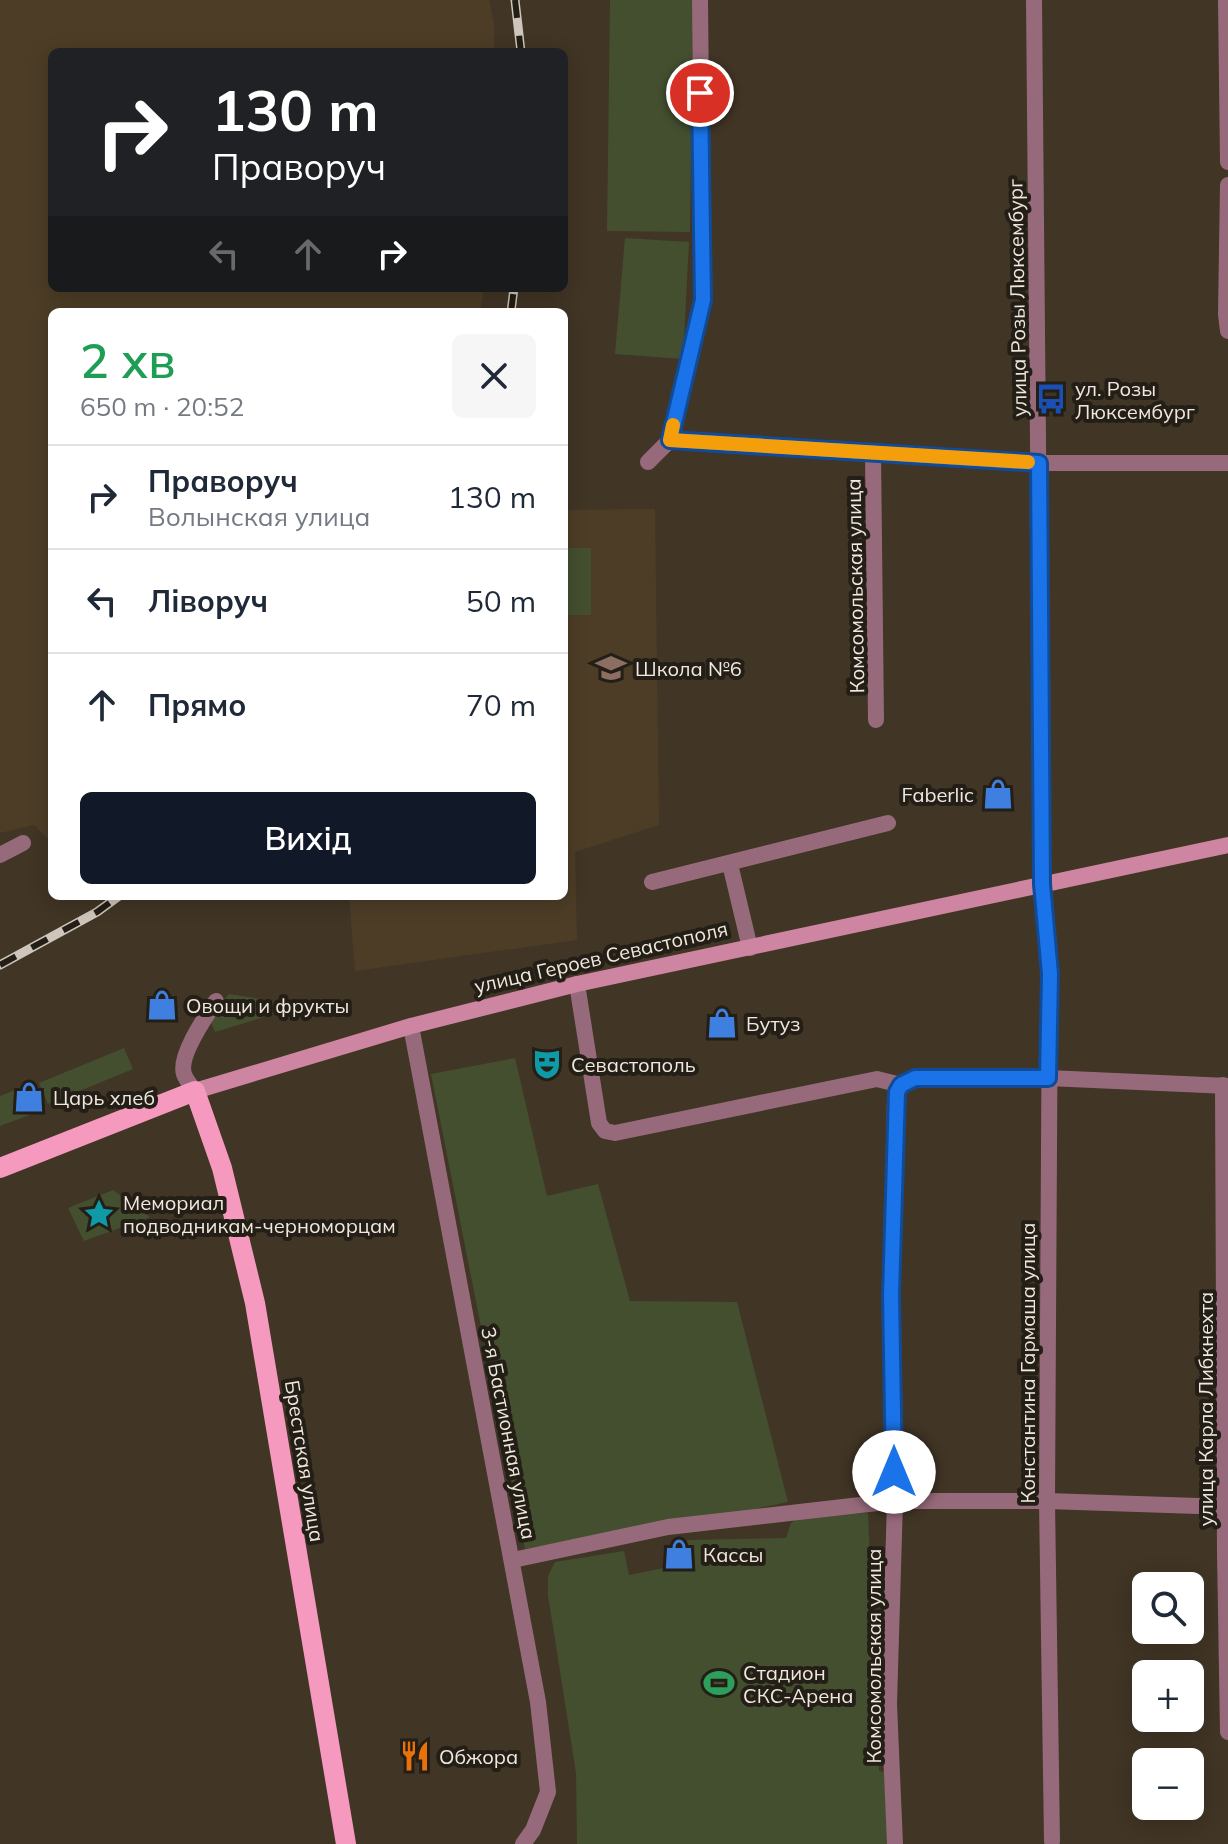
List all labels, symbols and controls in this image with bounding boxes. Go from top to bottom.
pin [666,59,734,127]
icon: arrive [678,71,722,115]
text: 130 m [212,75,379,145]
icon: right [80,80,184,184]
text: Праворуч [212,144,386,189]
street label: улица Розы Люксембург [1002,179,1032,417]
icon: left [202,232,246,276]
icon: ahead [286,232,330,276]
icon: right [370,232,414,276]
text: 2 хв [80,330,175,390]
button: close [452,334,536,418]
place label: ул. Розы Люксембург [1075,376,1195,424]
bus stop icon: ул. Розы Люксембург [1034,382,1068,416]
text: 650 m · 20:52 [80,390,244,423]
text: Праворуч [148,462,298,500]
icon: right [80,475,124,519]
text: 130 m [448,478,536,516]
street label: Комсомольская улица [841,478,869,694]
text: Волынская улица [148,500,370,533]
icon: left [80,579,124,623]
text: Ліворуч [148,582,268,620]
text: 50 m [466,582,536,620]
school or university icon: Школа №6 [594,651,628,685]
place label: Школа №6 [635,656,742,681]
icon: ahead [80,683,124,727]
text: Прямо [148,686,246,724]
text: 70 m [466,686,536,724]
shop icon: Faberlic [981,777,1015,811]
place label: Faberlic [902,782,974,807]
button: Вихід [80,792,536,884]
street label: улица Героев Севастополя [472,916,730,998]
shop icon: Овощи и фрукты [145,988,179,1022]
place label: Овощи и фрукты [186,993,349,1018]
shop icon: Бутуз [705,1006,739,1040]
place label: Бутуз [746,1011,801,1036]
theatre icon: Севастополь [530,1047,564,1081]
place label: Севастополь [571,1052,696,1077]
shop icon: Царь хлеб [12,1080,46,1114]
place label: Царь хлеб [53,1085,155,1110]
place label: Мемориал подводникам-черноморцам [123,1190,396,1238]
place icon: Мемориал подводникам-черноморцам [82,1197,116,1231]
street label: Константина Гармаша улица [1015,1223,1040,1503]
street label: улица Карла Либкнехта [1193,1292,1218,1526]
street label: 3-я Бастионная улица [476,1325,542,1541]
street label: Брестская улица [280,1378,330,1544]
position arrow [852,1430,936,1514]
shop icon: Кассы [662,1537,696,1571]
place label: Кассы [703,1542,763,1567]
street label: Комсомольская улица [861,1549,886,1763]
map controls [1132,1572,1204,1820]
button: search [1132,1572,1204,1644]
place label: Стадион СКС-Арена [743,1660,853,1708]
button: + [1132,1660,1204,1732]
sports icon: Стадион СКС-Арена [702,1666,736,1700]
restaurant icon: Обжора [398,1739,432,1773]
place label: Обжора [439,1744,518,1769]
button: − [1132,1748,1204,1820]

